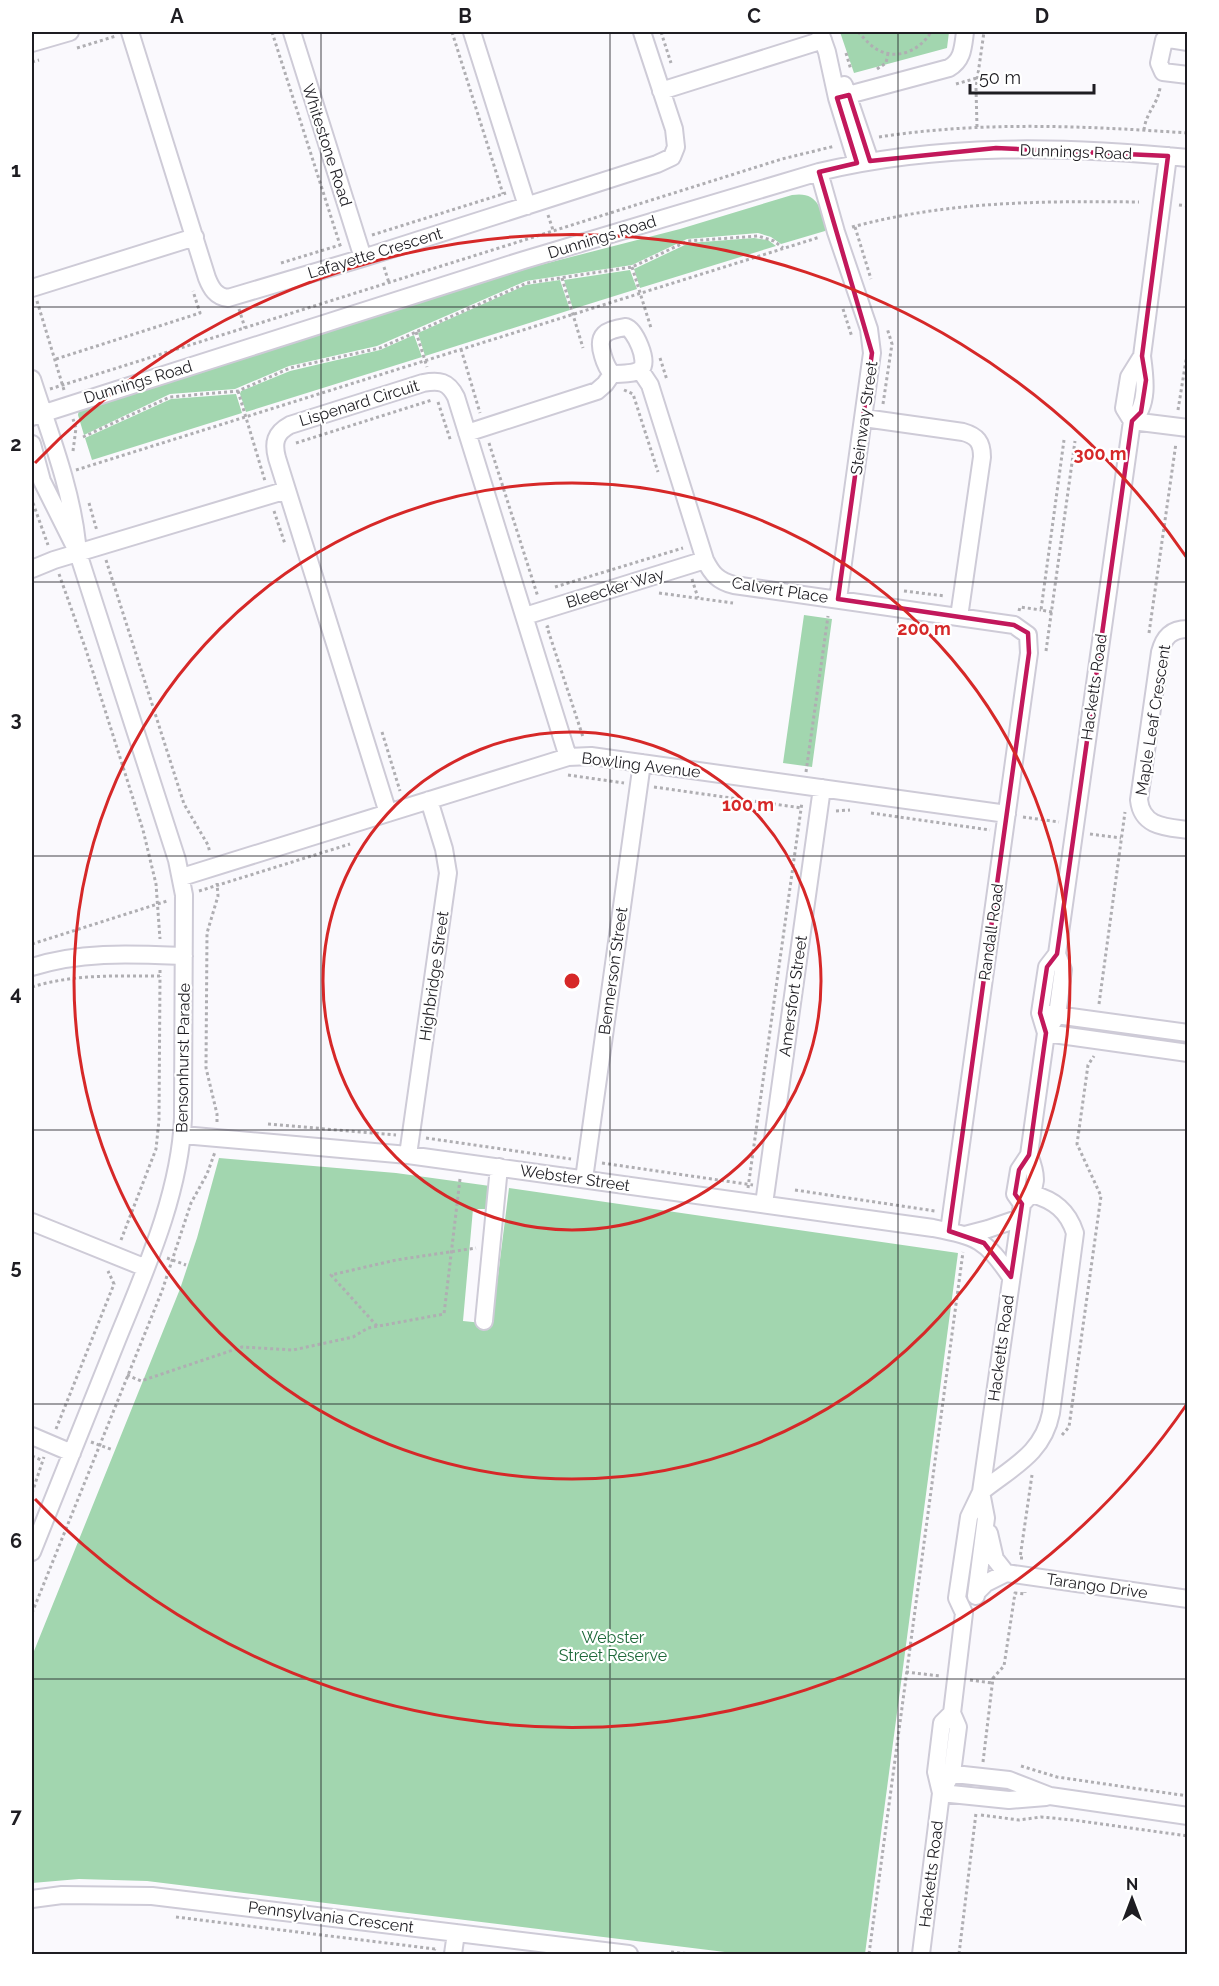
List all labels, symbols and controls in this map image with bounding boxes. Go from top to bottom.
text: A [170,4,184,28]
text: B [458,4,472,28]
text: C [747,4,761,28]
text: D [1035,4,1049,28]
scale bar [970,57,1094,95]
text: 50 m [979,67,1021,88]
street label: Whitestone Road [298,81,356,209]
street label: Dunnings Road [1019,141,1133,163]
text: 1 [11,158,21,182]
street label: Dunnings Road [545,211,659,263]
street label: Lafayette Crescent [305,223,445,282]
street label: Dunnings Road [81,356,195,408]
street label: Steinway Street [847,359,881,476]
street label: Lispenard Circuit [297,376,422,430]
text: 2 [10,432,22,456]
text: 300 m [1073,443,1127,464]
street label: Bleecker Way [564,564,667,612]
street label: Calvert Place [730,573,830,607]
text: 200 m [897,618,951,639]
street label: Hacketts Road [1077,632,1111,742]
street label: Maple Leaf Crescent [1132,642,1174,797]
text: 3 [10,707,22,731]
street label: Bowling Avenue [580,748,702,782]
text: 100 m [722,794,774,815]
street label: Randall Road [975,882,1007,982]
street label: Bennerson Street [595,905,631,1036]
street label: Highbridge Street [415,909,453,1042]
street label: Amersfort Street [775,934,811,1058]
centre of rings [562,971,582,991]
text: 4 [10,981,22,1005]
street label: Bensonhurst Parade [172,983,194,1133]
street label: Webster Street [519,1161,632,1195]
text: 5 [10,1255,22,1279]
street label: Hacketts Road [984,1293,1018,1403]
text: 6 [10,1529,22,1553]
street label: Tarango Drive [1045,1569,1149,1603]
park label: Webster Street Reserve [559,1628,667,1665]
text: 7 [10,1804,22,1828]
street label: Hacketts Road [915,1819,947,1929]
north arrow [1102,1869,1162,1929]
text: N [1126,1875,1138,1894]
street label: Pennsylvania Crescent [247,1897,416,1937]

